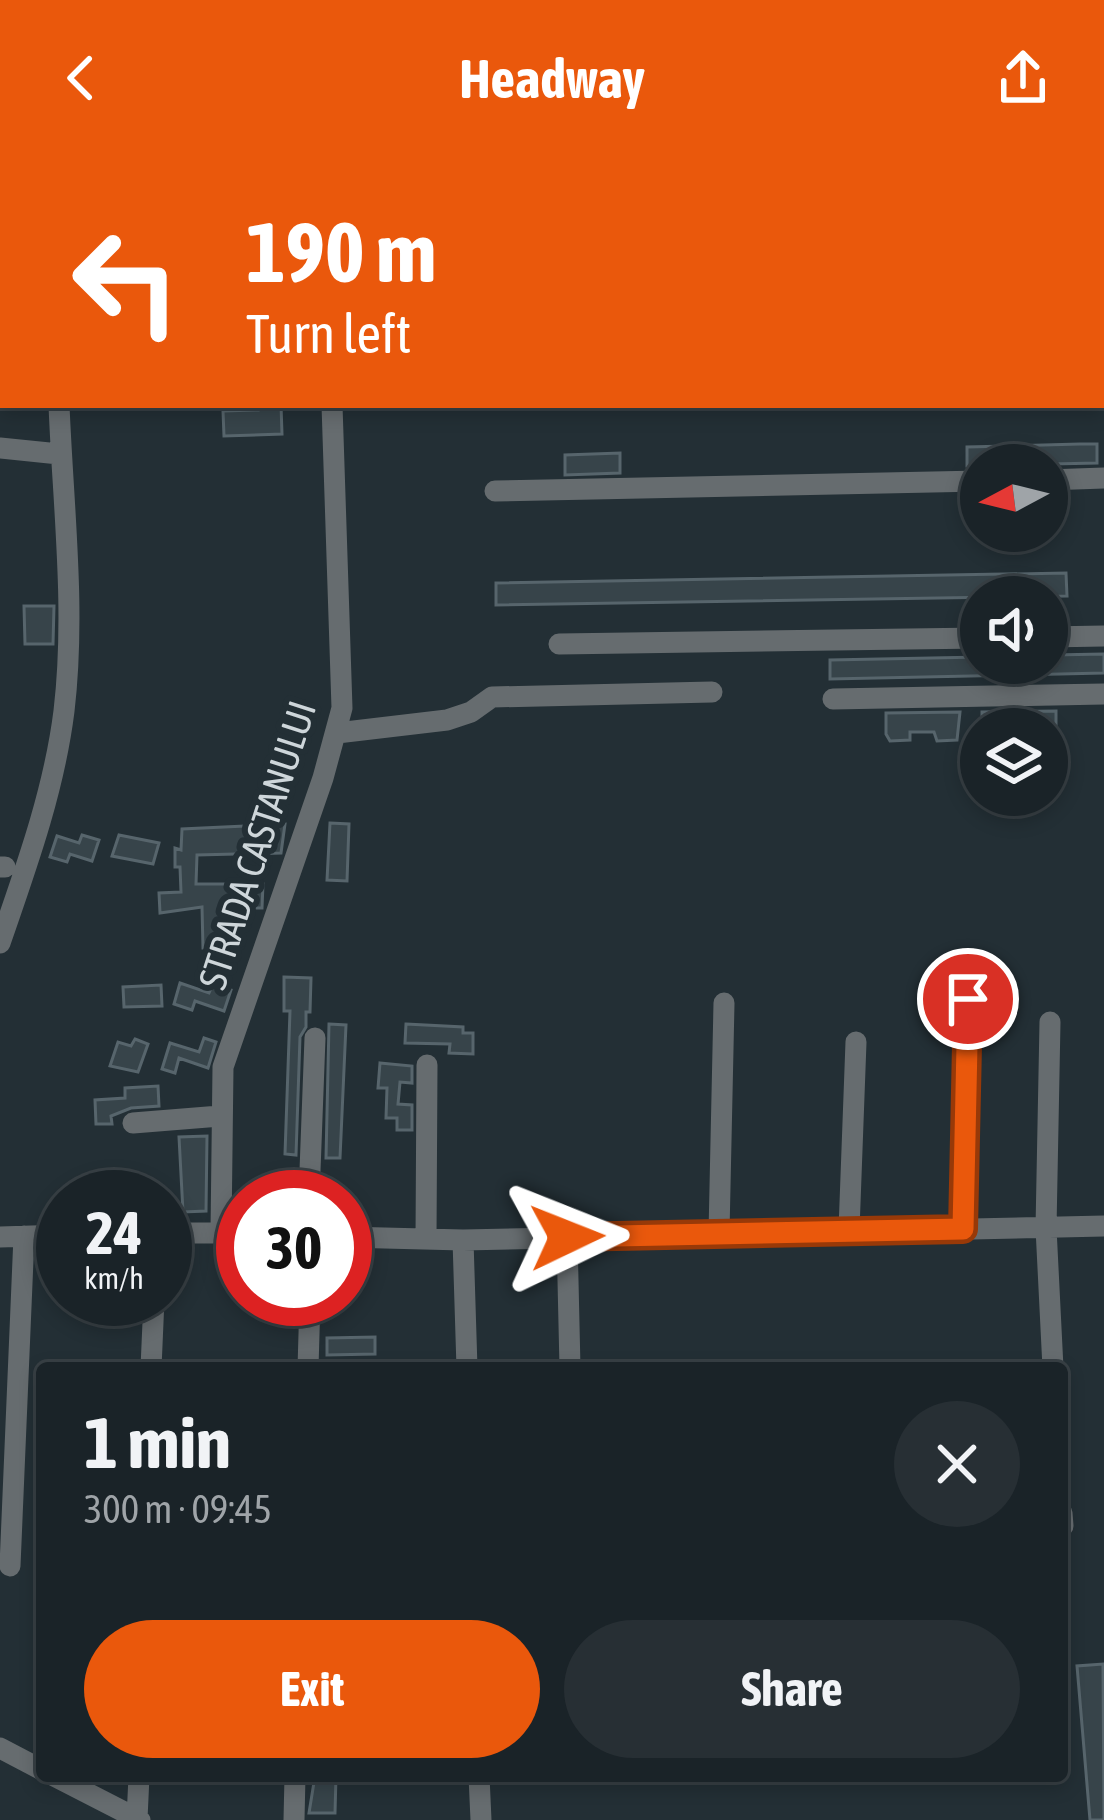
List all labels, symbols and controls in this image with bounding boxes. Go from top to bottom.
icon: back [48,45,114,111]
icon: share [990,45,1056,111]
text: Headway [459,48,645,109]
icon: left [48,204,204,360]
text: 190 m [246,204,436,300]
text: Turn left [246,303,411,364]
north arrow [960,444,1068,552]
map controls [960,444,1068,816]
button: sound [960,576,1068,684]
street label: STRADA CASTANULUI [190,695,324,995]
button: layers [960,708,1068,816]
pin [917,948,1019,1050]
icon: arrive [935,966,1001,1032]
speed limit sign: 30 [216,1170,372,1326]
position arrow [504,1174,630,1300]
text: 24 [86,1198,142,1267]
text: km/h [84,1261,144,1295]
text: 1 min [84,1401,231,1483]
button: close [894,1401,1020,1527]
text: 300 m · 09:45 [84,1487,272,1531]
button: Exit [84,1620,540,1758]
button: Share [564,1620,1020,1758]

